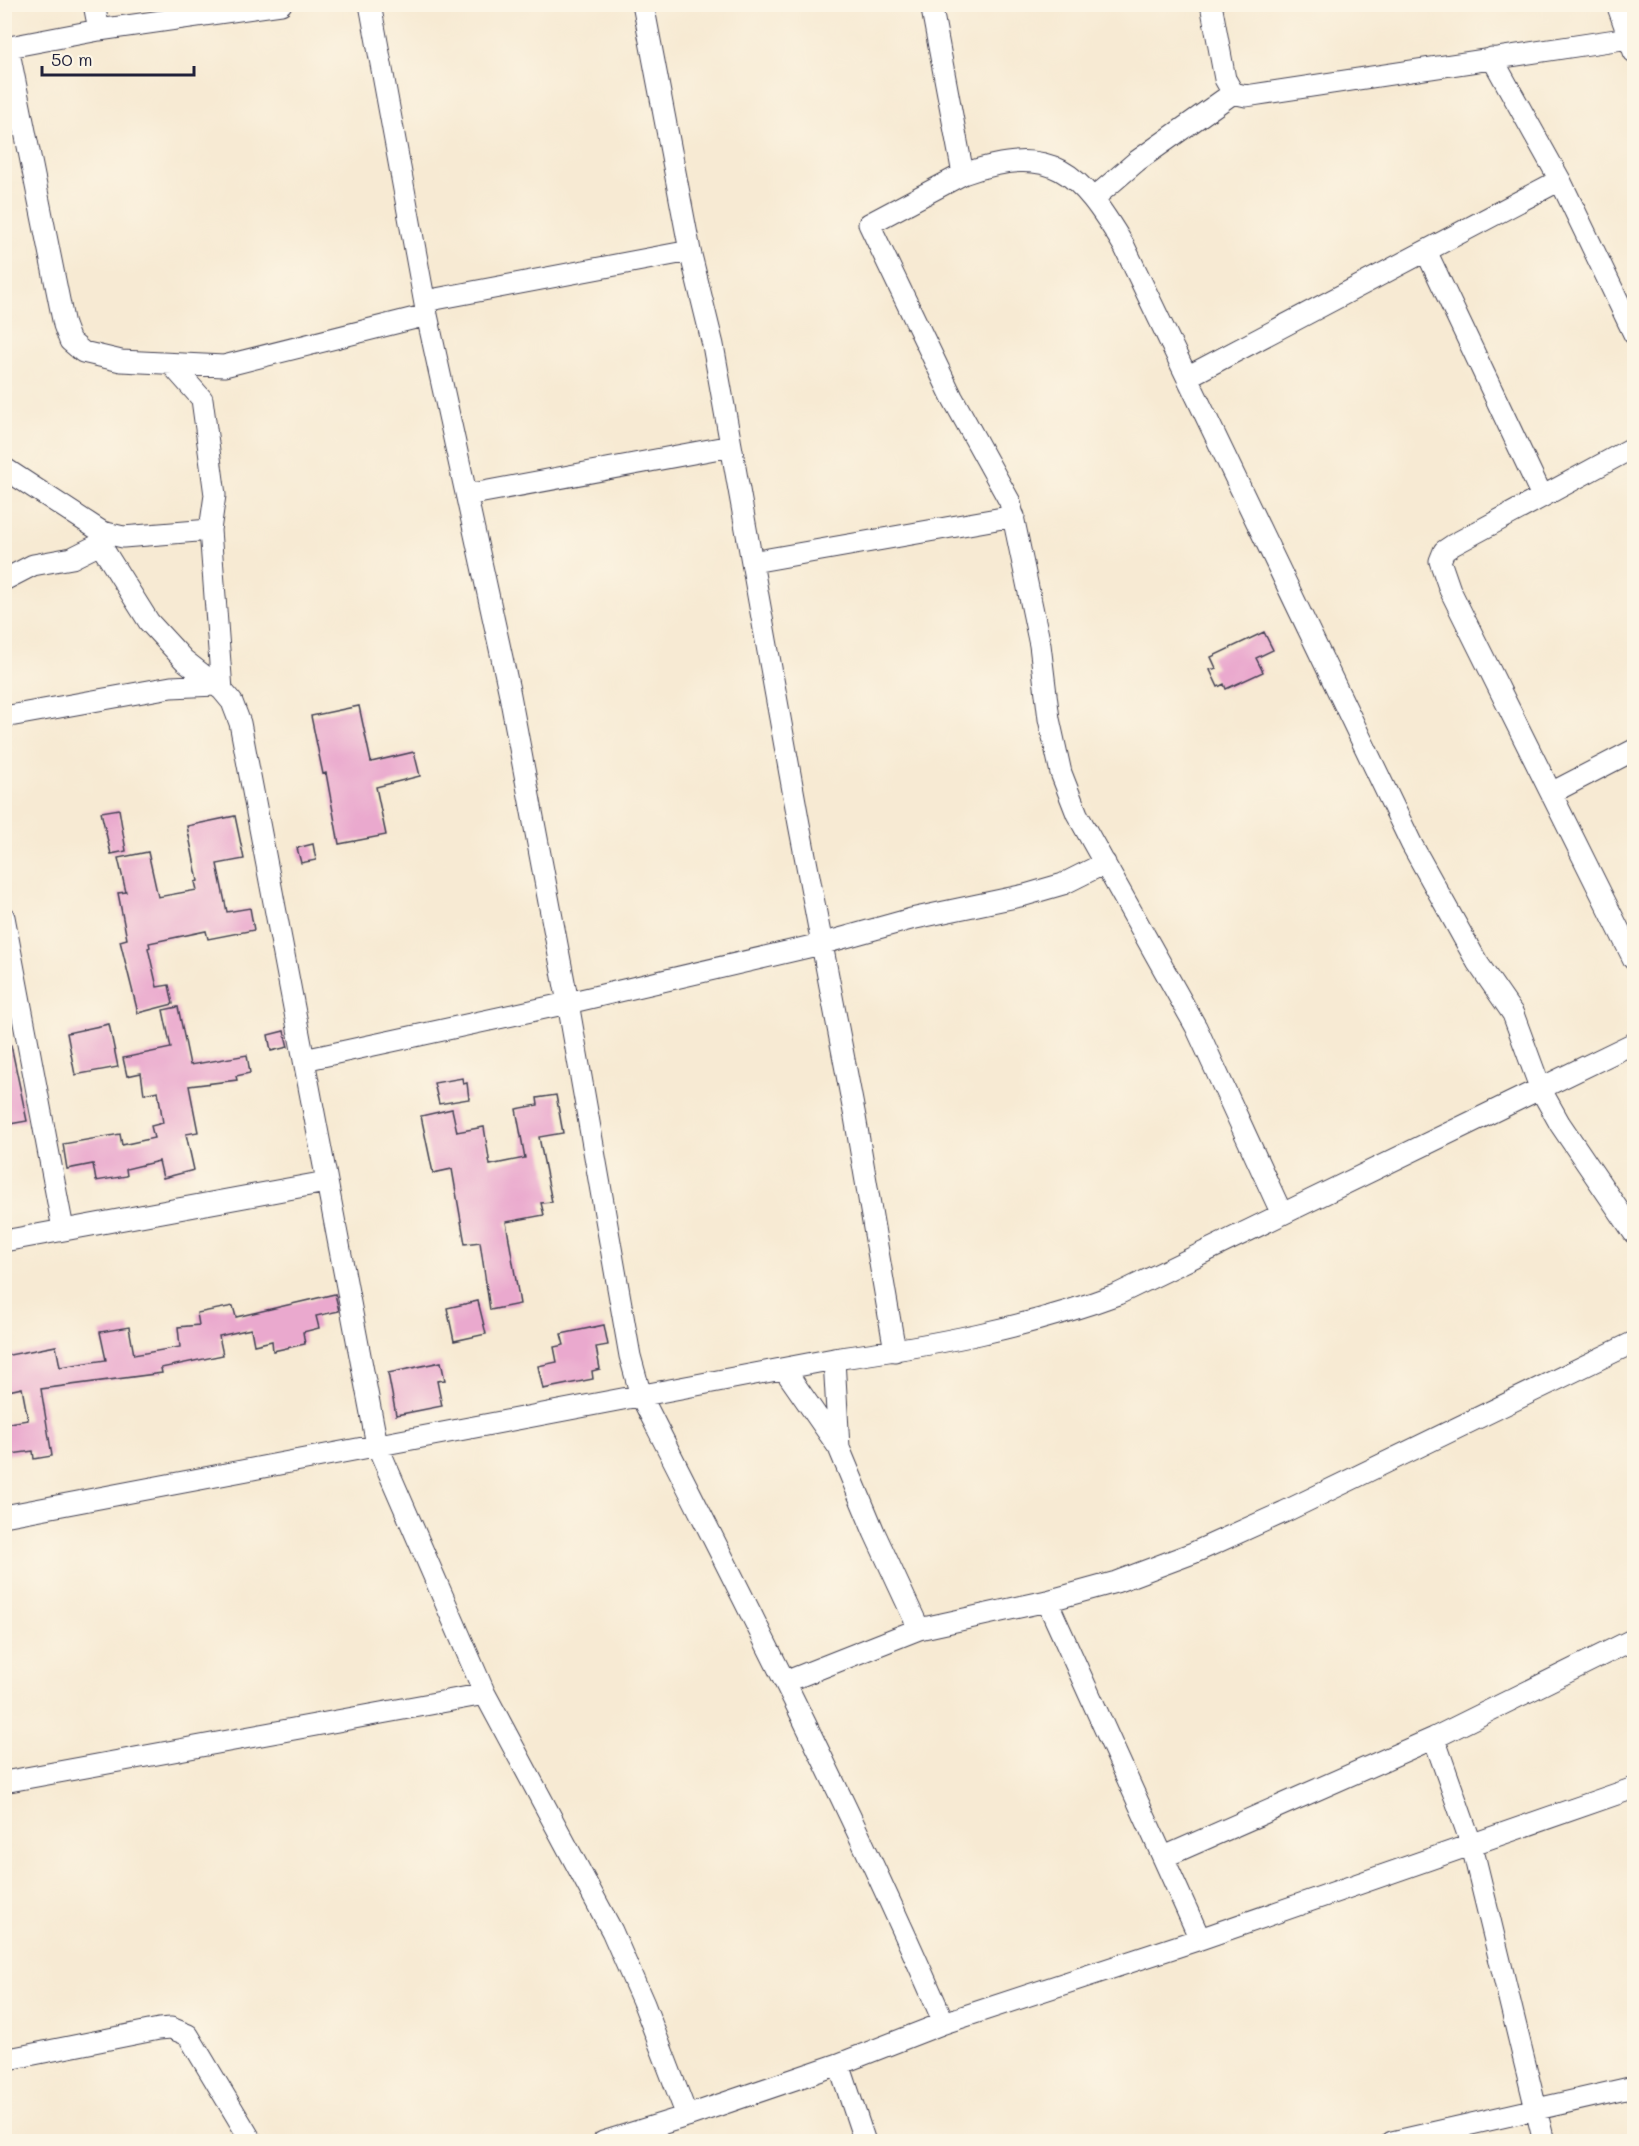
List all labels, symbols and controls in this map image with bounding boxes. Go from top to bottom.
scale bar [42,39,194,77]
text: 50 m [51,47,93,71]

